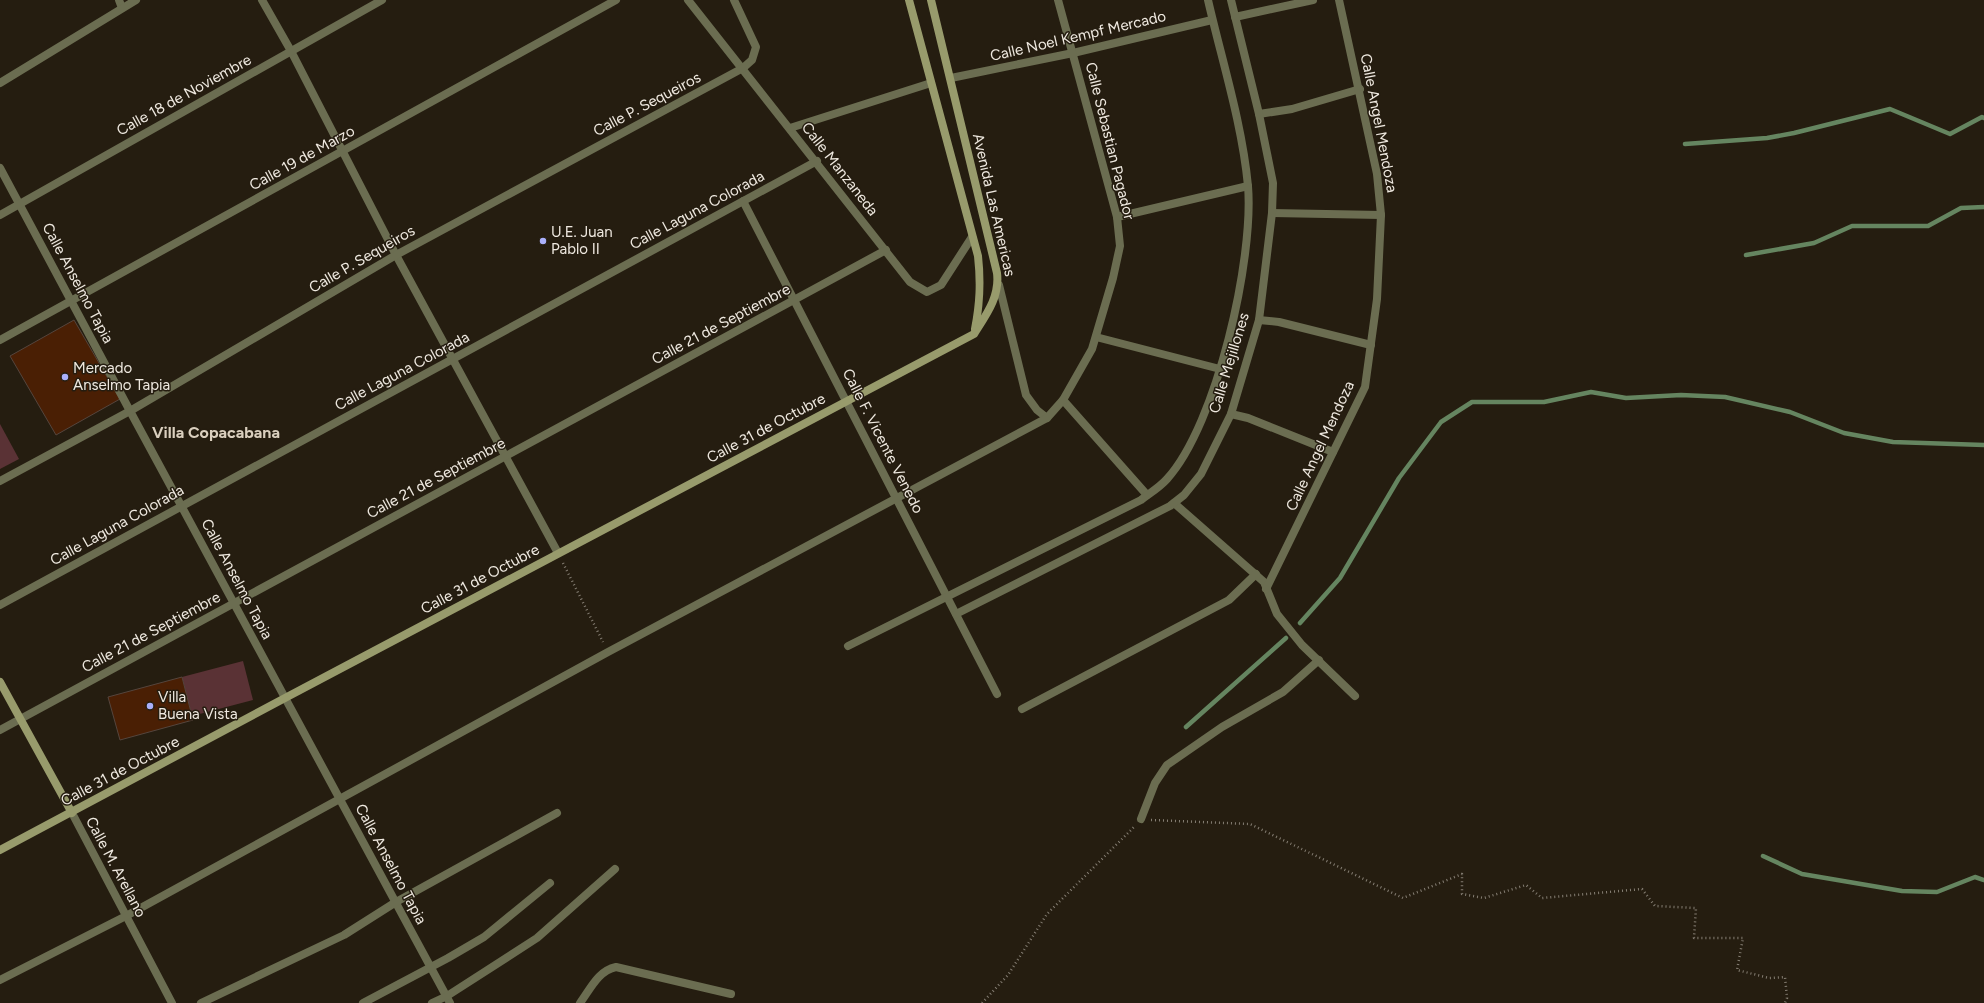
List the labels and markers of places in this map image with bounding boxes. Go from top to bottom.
place label: U.E. Juan Pablo II [551,223,613,258]
marker: U.E. Juan Pablo II [538,236,548,246]
place label: Mercado Anselmo Tapia [73,359,170,394]
marker: Mercado Anselmo Tapia [60,372,70,382]
place label: Villa Buena Vista [158,688,238,723]
marker: Villa Buena Vista [145,701,155,711]

